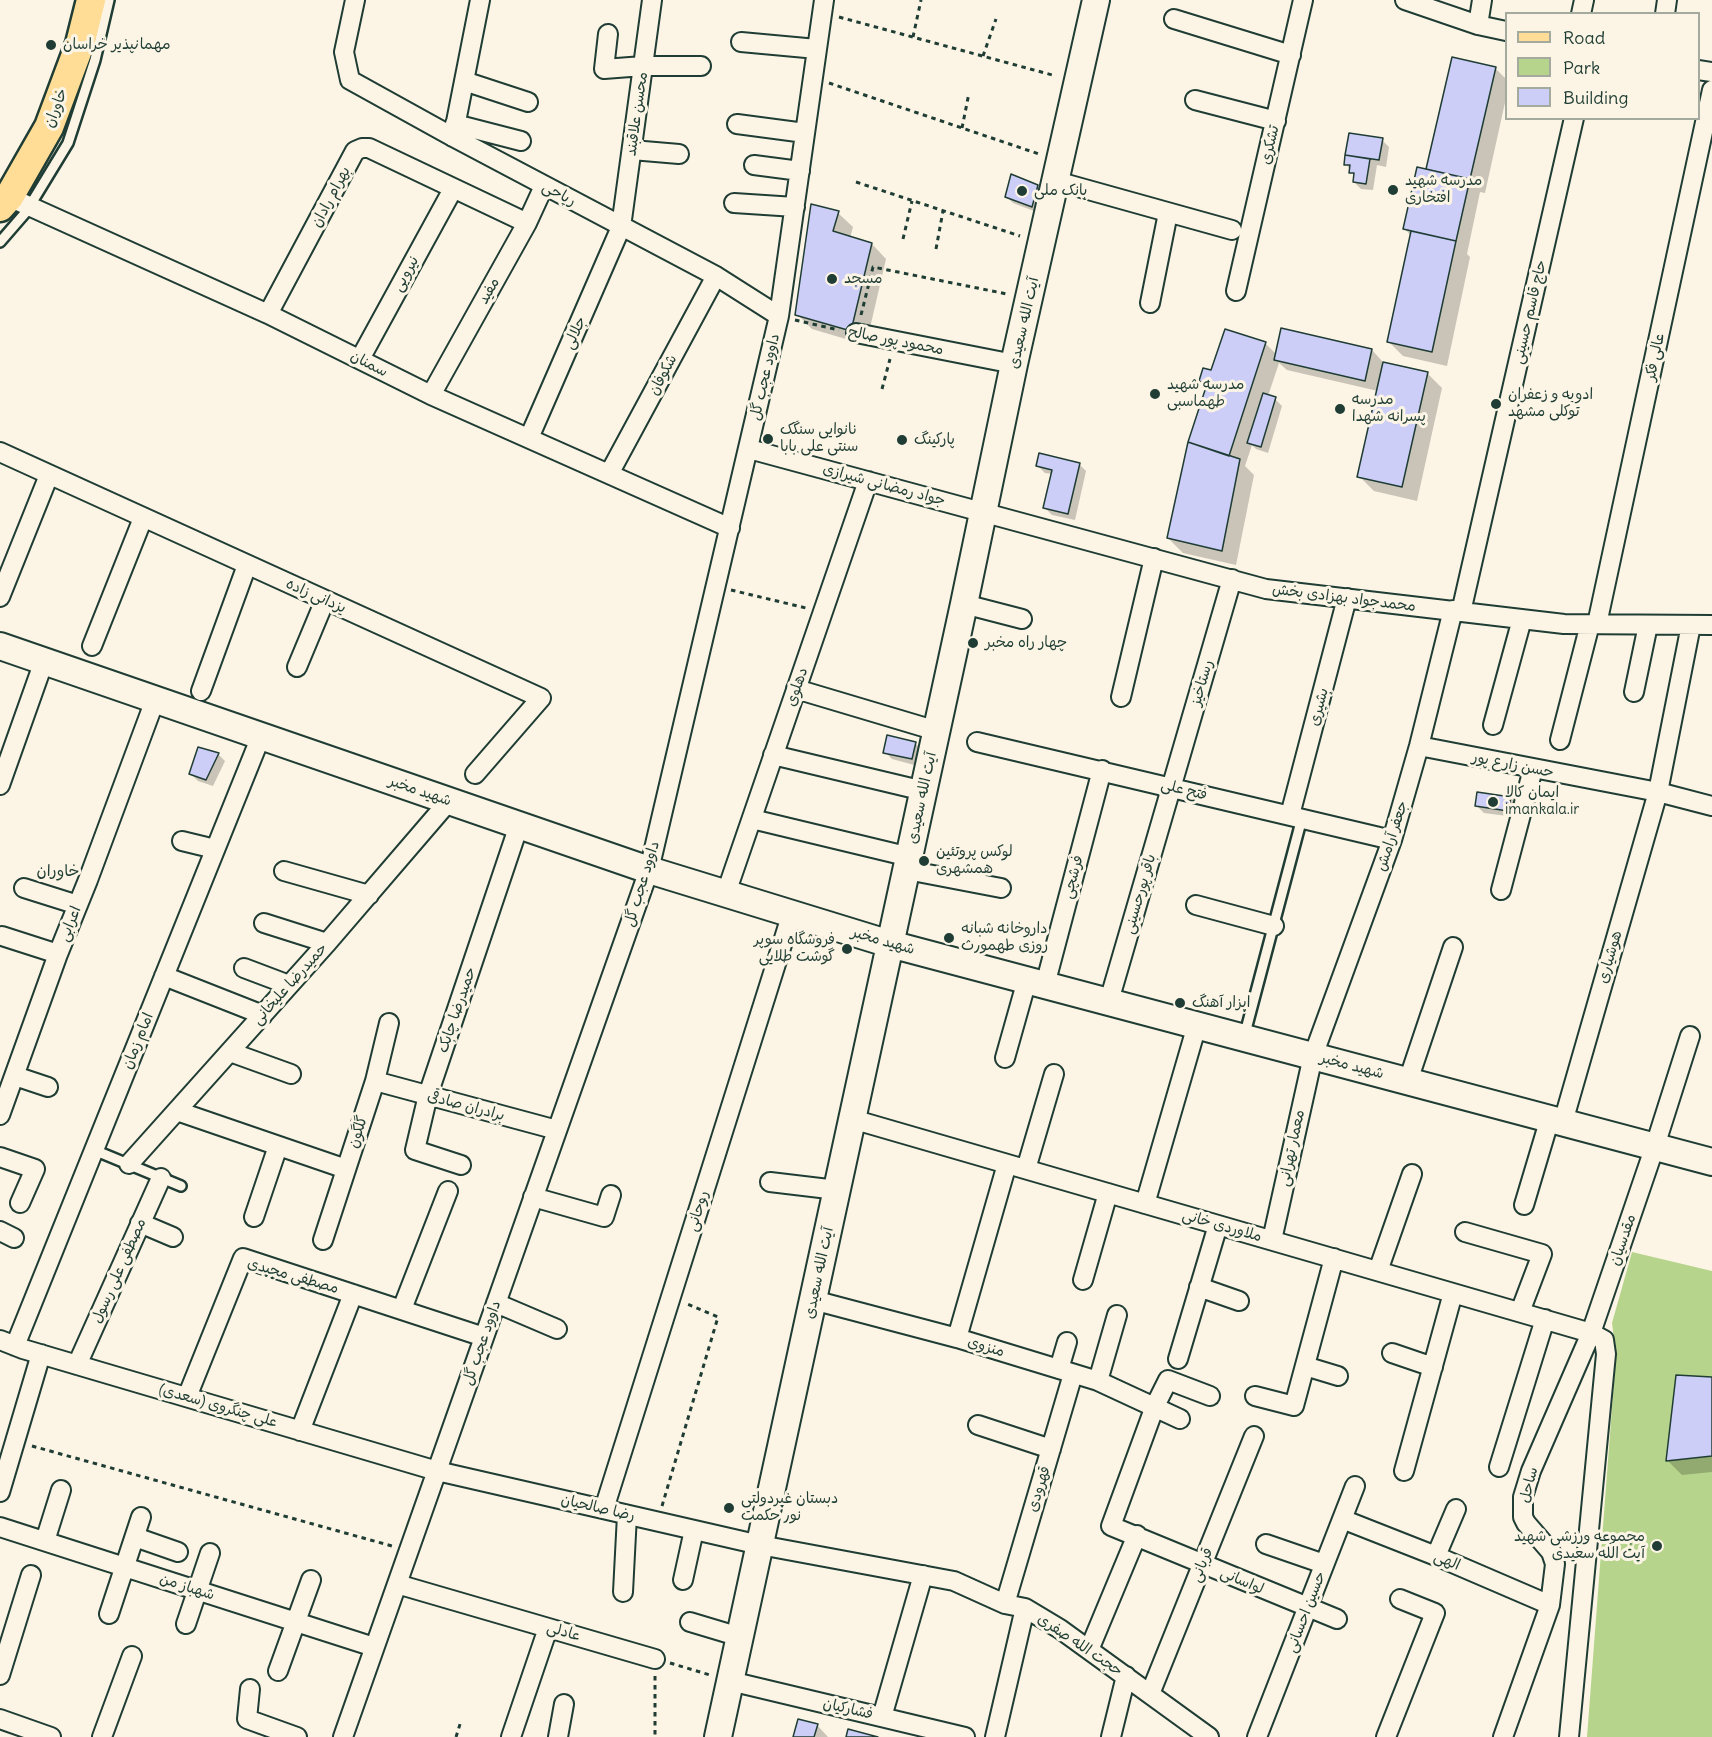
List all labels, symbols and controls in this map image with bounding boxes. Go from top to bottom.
legend [1505,12,1700,120]
text: Road [1563,26,1605,49]
place label: مهمانپذیر خراسان [63,36,171,54]
marker: مهمانپذیر خراسان [44,38,58,52]
text: Park [1563,56,1600,79]
street label: محسن علاقبند [622,71,652,157]
street label: خاوران [40,86,72,130]
text: Building [1563,86,1628,109]
street label: تشکری [1257,124,1283,166]
street label: بهرام رادان [307,163,355,231]
place label: مدرسه شهید افتخاری [1405,172,1482,207]
street label: ریاحی [539,178,579,210]
place label: بانک ملی [1034,182,1087,200]
marker: مدرسه شهید افتخاری [1386,183,1400,197]
marker: بانک ملی [1015,184,1029,198]
street label: نیرویی [389,253,423,295]
street label: حاج قاسم حسینی [1509,258,1551,366]
place label: مسجد [844,270,883,288]
marker: مسجد [825,272,839,286]
street label: مفید [474,275,504,307]
street label: آیت الله سعیدی [1005,275,1043,371]
street label: جلالی [560,314,590,352]
street label: محمود پور صالح [847,323,945,359]
street label: عالی فکر [1641,331,1669,383]
street label: داوود عجب گل [746,332,784,422]
street label: سمنان [347,347,391,381]
street label: شکوفان [645,351,681,399]
place label: مدرسه شهید طهماسبی [1167,376,1244,411]
place label: ادویه و زعفران توکلی مشهد [1508,386,1593,421]
marker: مدرسه شهید طهماسبی [1148,387,1162,401]
place label: مدرسه پسرانه شهدا [1352,391,1426,426]
marker: ادویه و زعفران توکلی مشهد [1489,397,1503,411]
marker: مدرسه پسرانه شهدا [1333,402,1347,416]
place label: نانوایی سنگک سنتی علی بابا [780,421,858,456]
place label: پارکینگ [914,431,955,449]
marker: نانوایی سنگک سنتی علی بابا [761,432,775,446]
marker: پارکینگ [895,433,909,447]
street label: جواد رمضانی شیرازی [821,460,947,510]
street label: یزدانی زاده [283,575,349,617]
street label: محمدجواد بهزادی بخش [1271,580,1417,616]
place label: چهار راه مخبر [985,634,1067,652]
marker: چهار راه مخبر [966,636,980,650]
street label: رستاخیز [1187,658,1217,708]
street label: دهلوی [782,665,812,709]
street label: بشیری [1305,686,1333,728]
street label: حسن زارع پور [1471,748,1555,782]
street label: آیت الله سعیدی [903,750,941,846]
street label: شهید مخبر [386,772,454,810]
street label: فتح علی [1159,776,1209,804]
place label: ایمان کالا imankala.ir [1505,784,1579,819]
marker: ایمان کالا imankala.ir [1486,795,1500,809]
street label: جعفر آرامش [1372,799,1412,873]
street label: داوود عجب گل [620,839,664,929]
place label: لوکس پروتئین همشهری [936,843,1013,878]
street label: باقر پورحسینی [1120,852,1160,936]
street label: فرشچی [1059,853,1087,901]
marker: لوکس پروتئین همشهری [917,854,931,868]
district label: خاوران [36,861,80,881]
street label: اعرابی [55,904,85,944]
place label: داروخانه شبانه روزی طهمورث [961,920,1048,955]
street label: شهید مخبر [849,923,917,959]
street label: هوشیاری [1594,928,1626,986]
place label: فروشگاه سوپر گوشت طلایی [754,931,835,966]
marker: داروخانه شبانه روزی طهمورث [942,931,956,945]
street label: حمیدرضا علیخانی [249,939,331,1029]
marker: فروشگاه سوپر گوشت طلایی [840,942,854,956]
street label: حمیدرضا چابک [434,965,480,1055]
place label: ابزار آهنگ [1192,994,1250,1012]
marker: ابزار آهنگ [1173,996,1187,1010]
street label: امام زمان [119,1010,157,1072]
street label: شهید مخبر [1318,1049,1386,1083]
street label: برادران صادقی [425,1087,507,1125]
street label: معمار تهرانی [1275,1108,1309,1188]
street label: گلگون [344,1113,372,1151]
street label: روحانی [683,1188,713,1234]
street label: ملاوردی خانی [1180,1206,1264,1246]
street label: مقدسیان [1606,1212,1640,1268]
street label: مصطفی علی رسول [88,1216,150,1326]
street label: آیت الله سعیدی [800,1225,838,1321]
street label: مصطفی مجیدی [245,1254,341,1298]
street label: داوود عجب گل [459,1298,505,1388]
street label: منزوی [965,1333,1007,1361]
street label: علی چنگروی (سعدی) [157,1380,279,1432]
street label: قهرودی [1024,1464,1054,1514]
street label: ساحل [1516,1465,1542,1505]
place label: دبستان غیردولتی نور حکمت [741,1490,838,1525]
street label: رضا صالحیان [559,1491,637,1525]
marker: دبستان غیردولتی نور حکمت [722,1501,736,1515]
place label: مجموعه ورزشی شهید آیت‌ الله سعیدی [1514,1528,1645,1563]
marker: مجموعه ورزشی شهید آیت‌ الله سعیدی [1650,1539,1664,1553]
street label: قربانی [1187,1545,1217,1585]
street label: الهی [1431,1547,1463,1575]
street label: لواسانی [1218,1564,1266,1598]
street label: حسین احسانی [1282,1569,1330,1655]
street label: شهباز من [157,1570,217,1604]
street label: حجت الله صفری [1034,1610,1126,1680]
street label: عادلی [545,1619,583,1645]
street label: فشارکیان [821,1694,875,1724]

